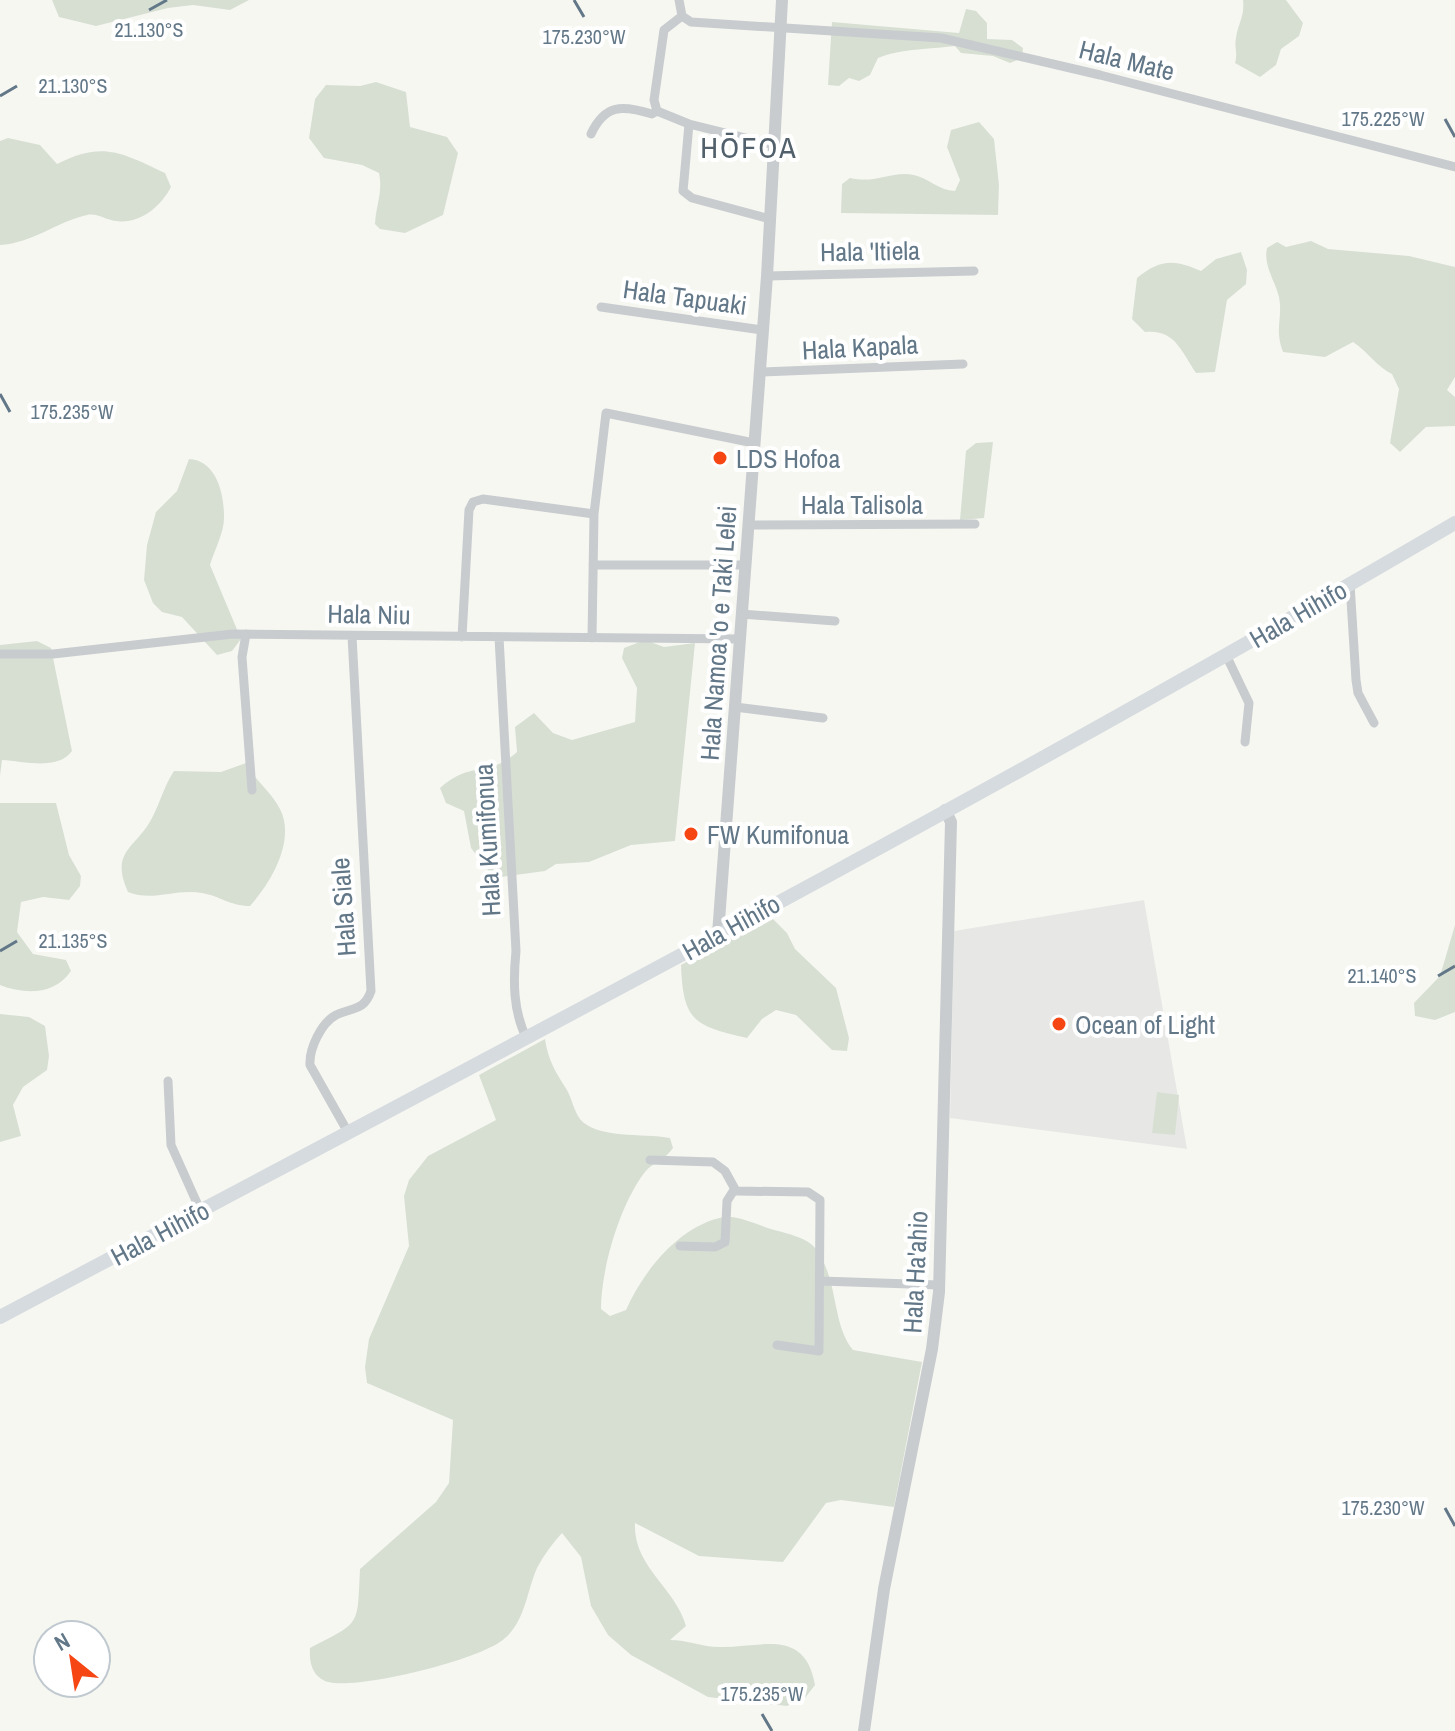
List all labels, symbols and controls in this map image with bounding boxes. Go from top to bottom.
text: 21.130°S [114,16,184,43]
text: 175.230°W [543,23,626,50]
street label: Hala Mate [1076,31,1178,89]
text: 21.130°S [38,72,108,99]
text: 175.225°W [1342,105,1425,132]
district label: HŌFOA [700,127,798,167]
street label: Hala 'Itiela [820,233,920,269]
street label: Hala Tapuaki [621,271,749,323]
street label: Hala Kapala [801,326,919,368]
text: 175.235°W [31,398,114,425]
place label: LDS Hofoa [736,441,840,476]
marker: LDS Hofoa [711,449,729,467]
street label: Hala Talisola [801,487,923,522]
street label: Hala Namoa 'o e Taki Lelei [692,504,744,762]
street label: Hala Hihifo [1243,572,1353,656]
street label: Hala Niu [327,596,411,632]
street label: Hala Kumifonua [466,763,508,917]
place label: FW Kumifonua [707,817,849,852]
marker: FW Kumifonua [682,825,700,843]
street label: Hala Siale [322,857,364,957]
street label: Hala Hihifo [676,886,786,968]
text: 21.135°S [38,927,108,954]
text: 21.140°S [1347,962,1417,989]
place label: Ocean of Light [1075,1007,1215,1042]
marker: Ocean of Light [1050,1015,1068,1033]
street label: Hala Hihifo [105,1193,215,1273]
street label: Hala Ha'ahio [894,1210,936,1334]
text: 175.230°W [1342,1494,1425,1521]
north arrow [32,1619,112,1699]
text: N [49,1625,75,1658]
text: 175.235°W [721,1680,804,1707]

